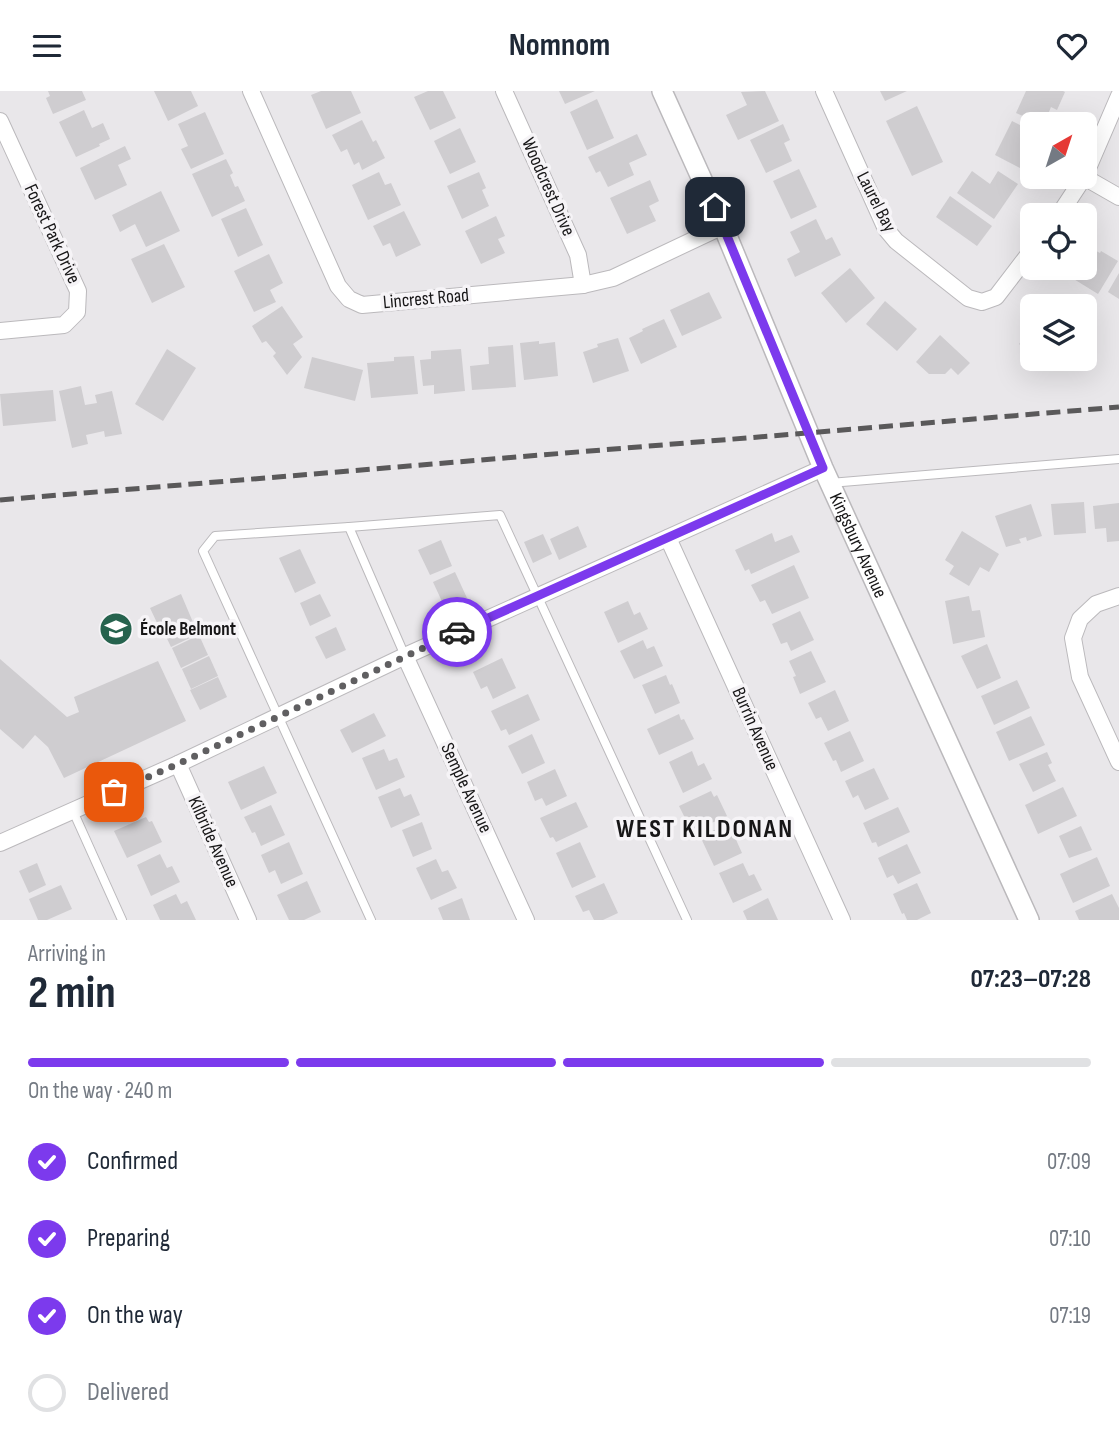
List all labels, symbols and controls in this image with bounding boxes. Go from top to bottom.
text: Nomnom [509,26,610,65]
icon: menu [28,27,66,65]
icon: heart [1053,27,1091,65]
north arrow [1020,112,1097,189]
map controls [1020,112,1097,371]
street label: Woodcrest Drive [516,134,580,240]
street label: Laurel Bay [851,168,901,237]
pin [685,177,745,237]
street label: Forest Park Drive [19,181,85,287]
icon: home [696,188,734,226]
button: locate [1020,203,1097,280]
street label: Lincrest Road [382,284,470,314]
button: layers [1020,294,1097,371]
street label: Kingsbury Avenue [824,489,892,602]
courier [422,597,492,667]
school or university icon: École Belmont [97,610,135,648]
icon: car [438,613,476,651]
place label: École Belmont [140,618,236,641]
street label: Burrin Avenue [727,684,783,774]
street label: Semple Avenue [435,739,497,837]
pin [84,762,144,822]
icon: bag [95,773,133,811]
street label: Kilbride Avenue [183,793,243,891]
district label: WEST KILDONAN [616,814,794,845]
text: Arriving in [28,940,106,968]
text: 07:23–07:28 [970,964,1091,995]
text: 2 min [28,966,116,1021]
text: On the way · 240 m [28,1077,172,1105]
icon: check [28,1143,66,1181]
text: Confirmed [87,1146,178,1177]
text: 07:09 [1047,1148,1091,1176]
icon: check [28,1220,66,1258]
text: Preparing [87,1223,170,1254]
text: 07:10 [1049,1225,1091,1253]
icon: check [28,1297,66,1335]
text: On the way [87,1300,183,1331]
text: 07:19 [1049,1302,1091,1330]
text: Delivered [87,1377,169,1408]

